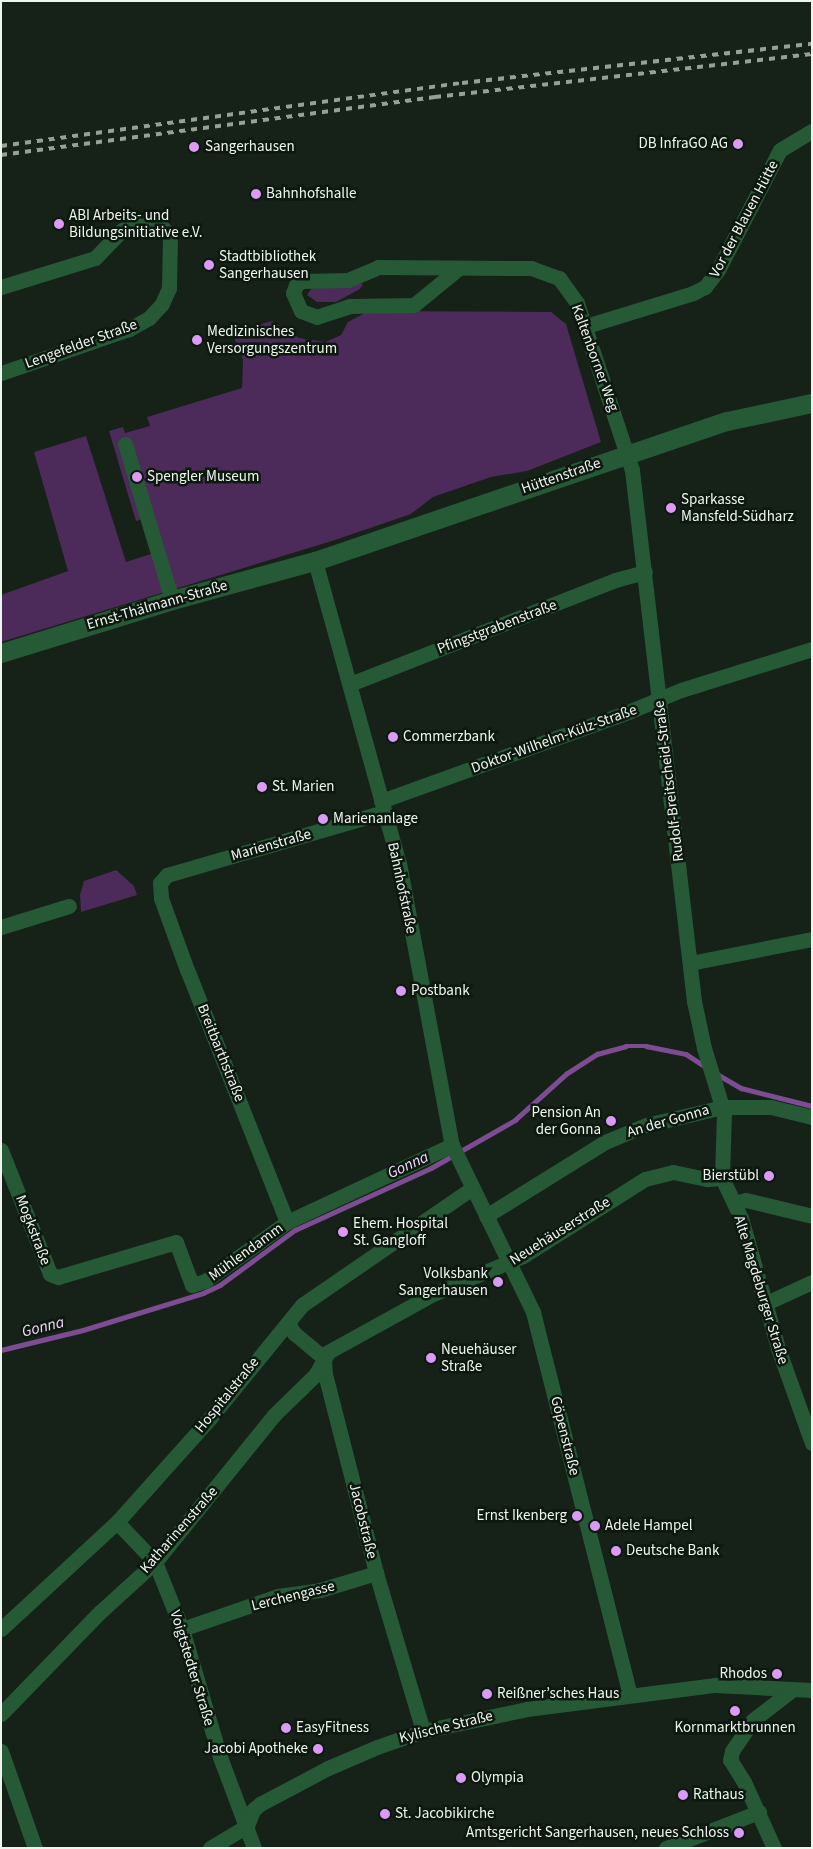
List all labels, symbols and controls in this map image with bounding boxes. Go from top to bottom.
place label: DB InfraGO AG [639,135,728,153]
place label: Sangerhausen [205,138,295,156]
marker: DB InfraGO AG [732,138,744,150]
marker: Sangerhausen [187,140,201,154]
street label: Vor der Blauen Hütte [706,157,782,281]
place label: Bahnhofshalle [266,185,356,203]
marker: Bahnhofshalle [250,188,262,200]
place label: ABI Arbeits- und Bildungsinitiative e.V. [69,206,202,241]
marker: ABI Arbeits- und Bildungsinitiative e.V. [53,218,65,230]
place label: Stadtbibliothek Sangerhausen [219,247,316,282]
marker: Stadtbibliothek Sangerhausen [203,259,215,271]
street label: Kaltenborner Weg [567,302,623,414]
street label: Lengefelder Straße [22,315,140,373]
place label: Medizinisches Versorgungszentrum [207,322,337,357]
marker: Medizinisches Versorgungszentrum [191,334,203,346]
street label: Hüttenstraße [519,454,603,498]
place label: Spengler Museum [147,468,259,486]
marker: Spengler Museum [131,471,143,483]
place label: Sparkasse Mansfeld-Südharz [681,490,794,525]
marker: Sparkasse Mansfeld-Südharz [665,502,677,514]
street label: Ernst-Thälmann-Straße [85,576,229,634]
street label: Pfingstgrabenstraße [435,596,559,658]
street label: Rudolf-Breitscheid-Straße [650,699,688,863]
street label: Doktor-Wilhelm-Külz-Straße [469,701,639,777]
place label: Commerzbank [403,728,495,746]
marker: Commerzbank [387,731,399,743]
place label: St. Marien [272,778,335,796]
marker: St. Marien [256,781,268,793]
place label: Marienanlage [333,810,418,828]
marker: Marienanlage [317,813,329,825]
street label: Marienstraße [229,825,313,865]
street label: Bahnhofstraße [384,841,420,935]
place label: Postbank [411,982,470,1000]
marker: Postbank [395,985,407,997]
street label: Breitbarthstraße [193,1002,249,1104]
street label: An der Gonna [625,1101,711,1141]
place label: Pension An der Gonna [532,1103,601,1138]
marker: Pension An der Gonna [605,1115,617,1127]
water label: Gonna [384,1147,432,1183]
place label: Bierstübl [703,1167,759,1185]
marker: Bierstübl [763,1170,775,1182]
street label: Mogkstraße [11,1192,55,1268]
street label: Neuehäuserstraße [506,1193,614,1269]
street label: Alte Magdeburger Straße [730,1213,792,1367]
place label: Ehem. Hospital St. Gangloff [353,1214,448,1249]
street label: Mühlendamm [205,1219,287,1285]
marker: Ehem. Hospital St. Gangloff [337,1226,349,1238]
place label: Volksbank Sangerhausen [398,1264,488,1299]
marker: Volksbank Sangerhausen [492,1276,504,1288]
water label: Gonna [20,1312,66,1342]
place label: Neuehäuser Straße [441,1340,517,1375]
marker: Neuehäuser Straße [425,1352,437,1364]
street label: Hospitalstraße [191,1354,263,1436]
street label: Göpenstraße [546,1395,584,1477]
street label: Jacobstraße [345,1481,381,1561]
street label: Katharinenstraße [136,1483,222,1577]
place label: Ernst Ikenberg [477,1507,567,1525]
marker: Ernst Ikenberg [571,1510,583,1522]
place label: Adele Hampel [605,1517,693,1535]
marker: Adele Hampel [589,1520,601,1532]
place label: Deutsche Bank [626,1542,719,1560]
marker: Deutsche Bank [610,1545,622,1557]
street label: Lerchengasse [250,1577,336,1615]
street label: Voigtstedter Straße [166,1608,218,1728]
place label: Rhodos [719,1665,767,1683]
marker: Rhodos [771,1668,783,1680]
place label: Reißner’sches Haus [497,1685,619,1703]
marker: Reißner’sches Haus [481,1688,493,1700]
marker: Kornmarktbrunnen [729,1705,741,1717]
street label: Kylische Straße [397,1707,495,1747]
place label: EasyFitness [296,1719,369,1737]
place label: Kornmarktbrunnen [674,1719,796,1737]
marker: EasyFitness [280,1722,292,1734]
place label: Jacobi Apotheke [204,1740,308,1758]
marker: Jacobi Apotheke [312,1743,324,1755]
place label: Olympia [471,1769,524,1787]
marker: Olympia [455,1772,467,1784]
place label: Rathaus [693,1786,744,1804]
marker: Rathaus [677,1789,689,1801]
place label: St. Jacobikirche [395,1805,495,1823]
marker: St. Jacobikirche [379,1808,391,1820]
place label: Amtsgericht Sangerhausen, neues Schloss [466,1824,729,1842]
marker: Amtsgericht Sangerhausen, neues Schloss [733,1827,745,1839]

